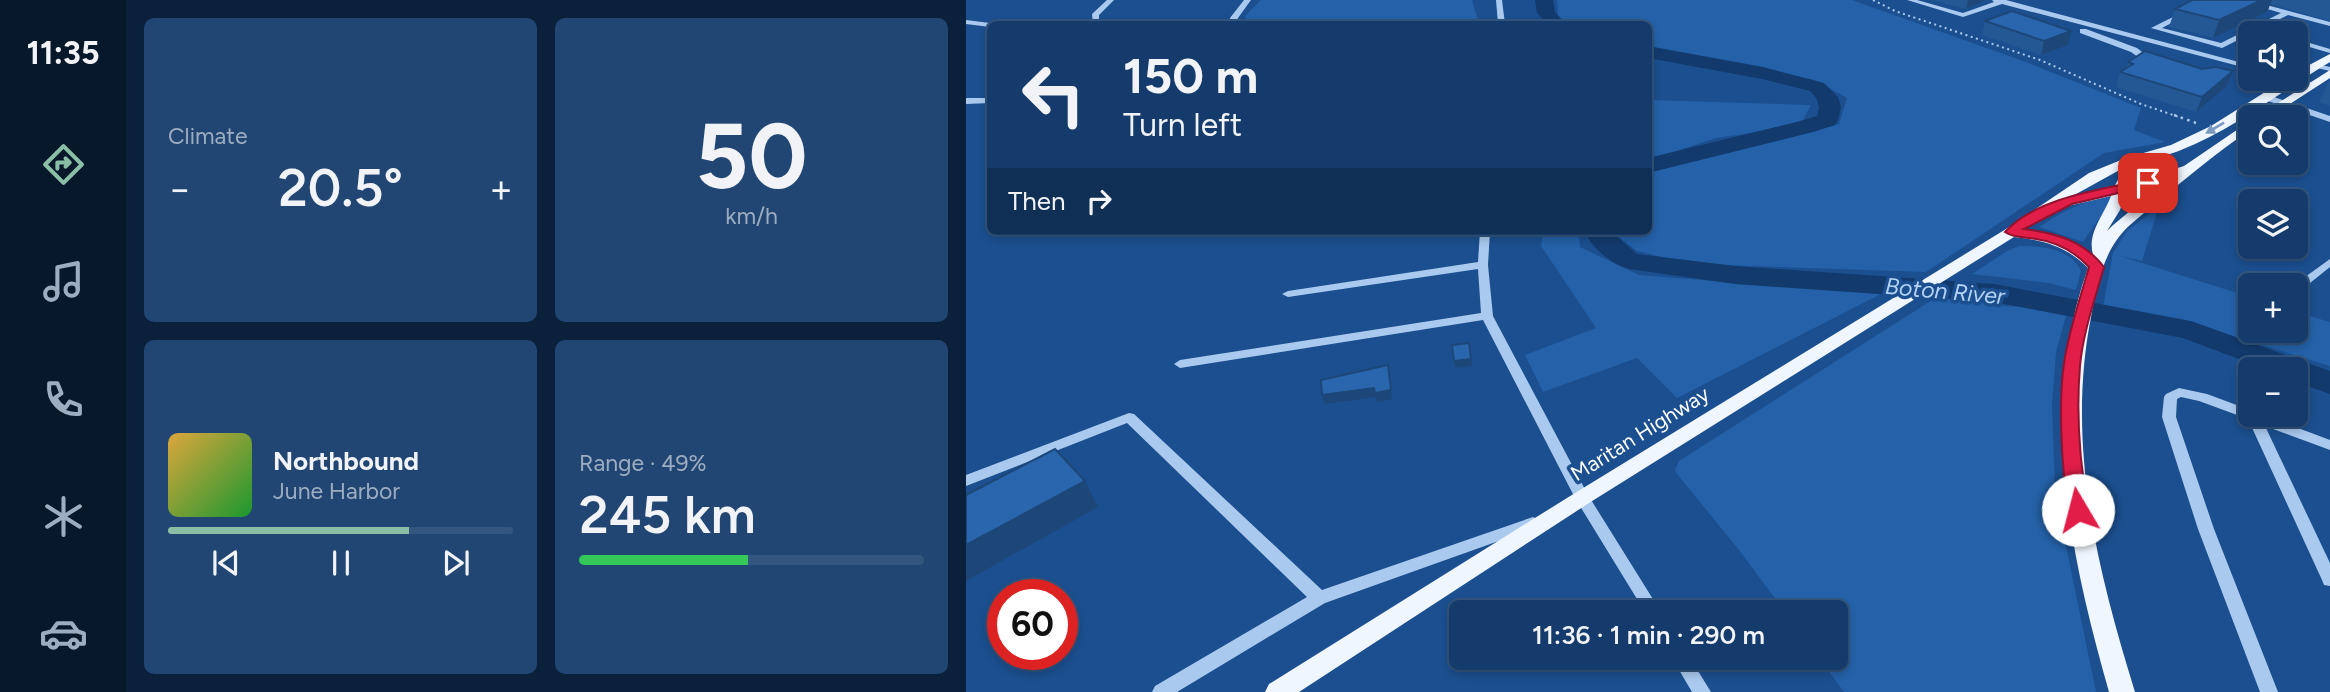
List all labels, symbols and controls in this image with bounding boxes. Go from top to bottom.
map controls [2238,21,2308,427]
button: sound [2238,21,2308,91]
text: 11:35 [26,34,100,72]
text: 150 m [1123,46,1258,105]
icon: left [1008,49,1099,140]
text: 50 [696,102,807,211]
button: search [2238,105,2308,175]
text: Turn left [1123,106,1242,144]
text: Climate [168,122,247,150]
one-way arrow [2206,122,2225,134]
icon: directions [39,140,88,189]
pin [2118,153,2178,213]
text: 20.5° [278,157,403,219]
icon: arrive [2129,164,2167,202]
text: − [168,166,192,212]
text: + [489,166,513,212]
icon: right [1080,182,1118,220]
text: Then [1008,185,1066,217]
button: layers [2238,189,2308,259]
text: km/h [725,202,778,230]
icon: music [39,257,88,306]
water label: Boton River [1884,272,2007,310]
button: + [2238,273,2308,343]
button: − [2238,357,2308,427]
icon: phone [39,375,88,424]
street label: Maritan Highway [1566,381,1713,486]
text: Northbound [273,445,419,477]
text: Range · 49% [579,449,707,477]
position arrow [2041,473,2115,547]
text: June Harbor [273,477,400,505]
text: 245 km [579,484,756,546]
icon: climate [39,492,88,541]
icon: previous [207,544,245,582]
icon: pause [322,544,360,582]
icon: next [437,544,475,582]
speed limit sign: 60 [987,579,1078,670]
icon: car [39,609,88,658]
text: 11:36 · 1 min · 290 m [1532,619,1765,651]

